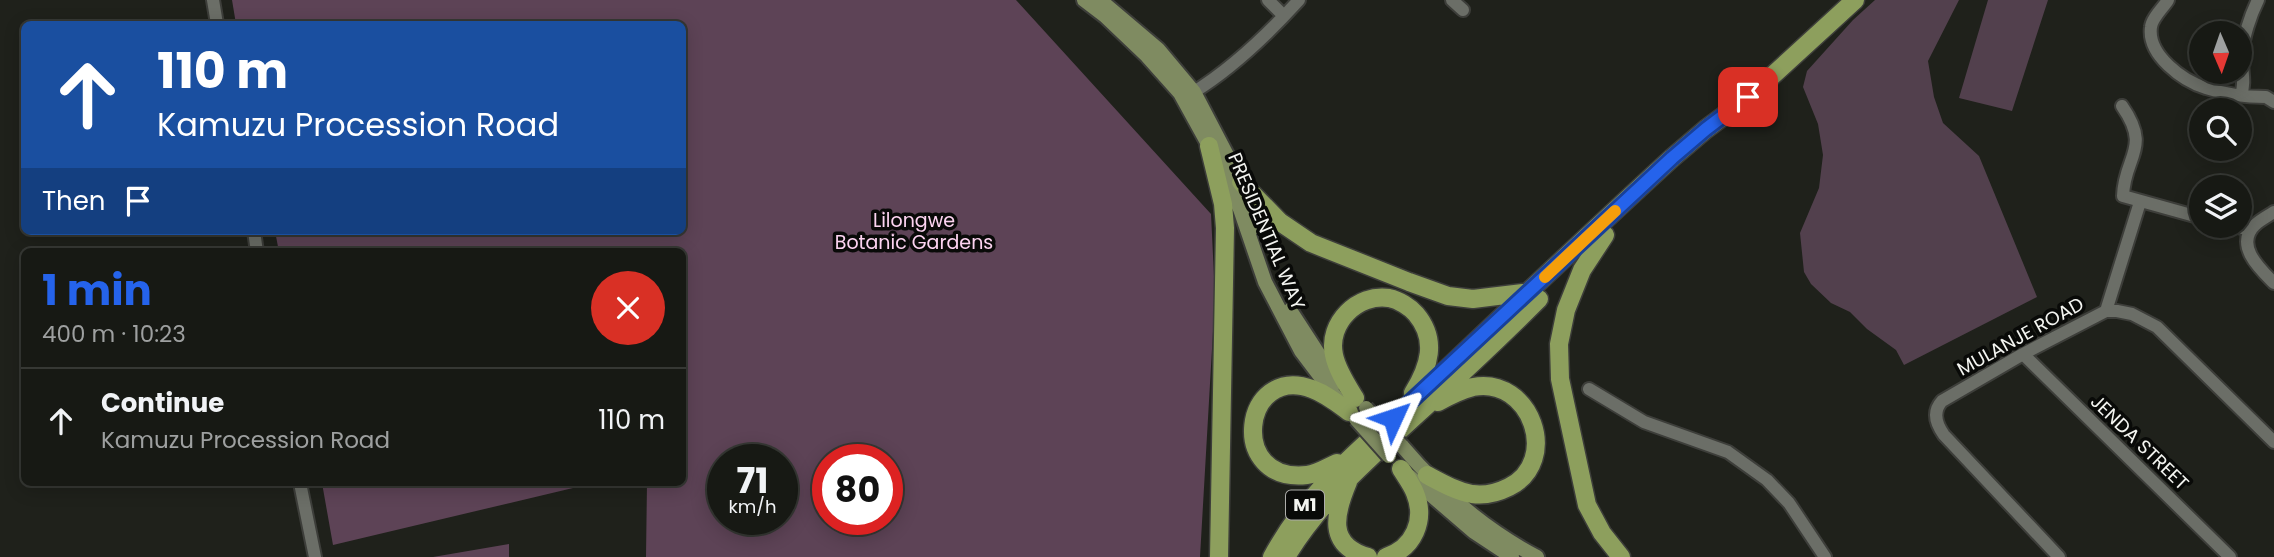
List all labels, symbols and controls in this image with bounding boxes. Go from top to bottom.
north arrow [2189,21,2252,84]
map controls [2189,21,2252,238]
text: 110 m [157,37,288,105]
icon: ahead [42,49,133,140]
pin [1718,67,1778,127]
icon: arrive [1729,78,1767,116]
button: search [2189,98,2252,161]
text: Kamuzu Procession Road [157,102,559,147]
street label: PRESIDENTIAL WAY [1221,149,1312,314]
button: layers [2189,175,2252,238]
icon: arrive [119,182,157,220]
text: Then [42,183,105,219]
park label: Lilongwe Botanic Gardens [835,207,993,256]
text: 1 min [42,261,152,320]
button: close [591,271,665,345]
street label: MULANJE ROAD [1952,290,2089,382]
text: 400 m · 10:23 [42,318,186,350]
position arrow [1356,381,1430,455]
text: Continue [101,385,224,421]
street label: JENDA STREET [2085,388,2195,496]
icon: ahead [42,402,80,440]
text: 110 m [598,402,665,438]
text: Kamuzu Procession Road [101,424,390,456]
speed limit sign: 80 [812,444,903,535]
text: 71 [737,456,768,505]
road number: M1 [1286,490,1324,520]
text: km/h [729,494,776,519]

